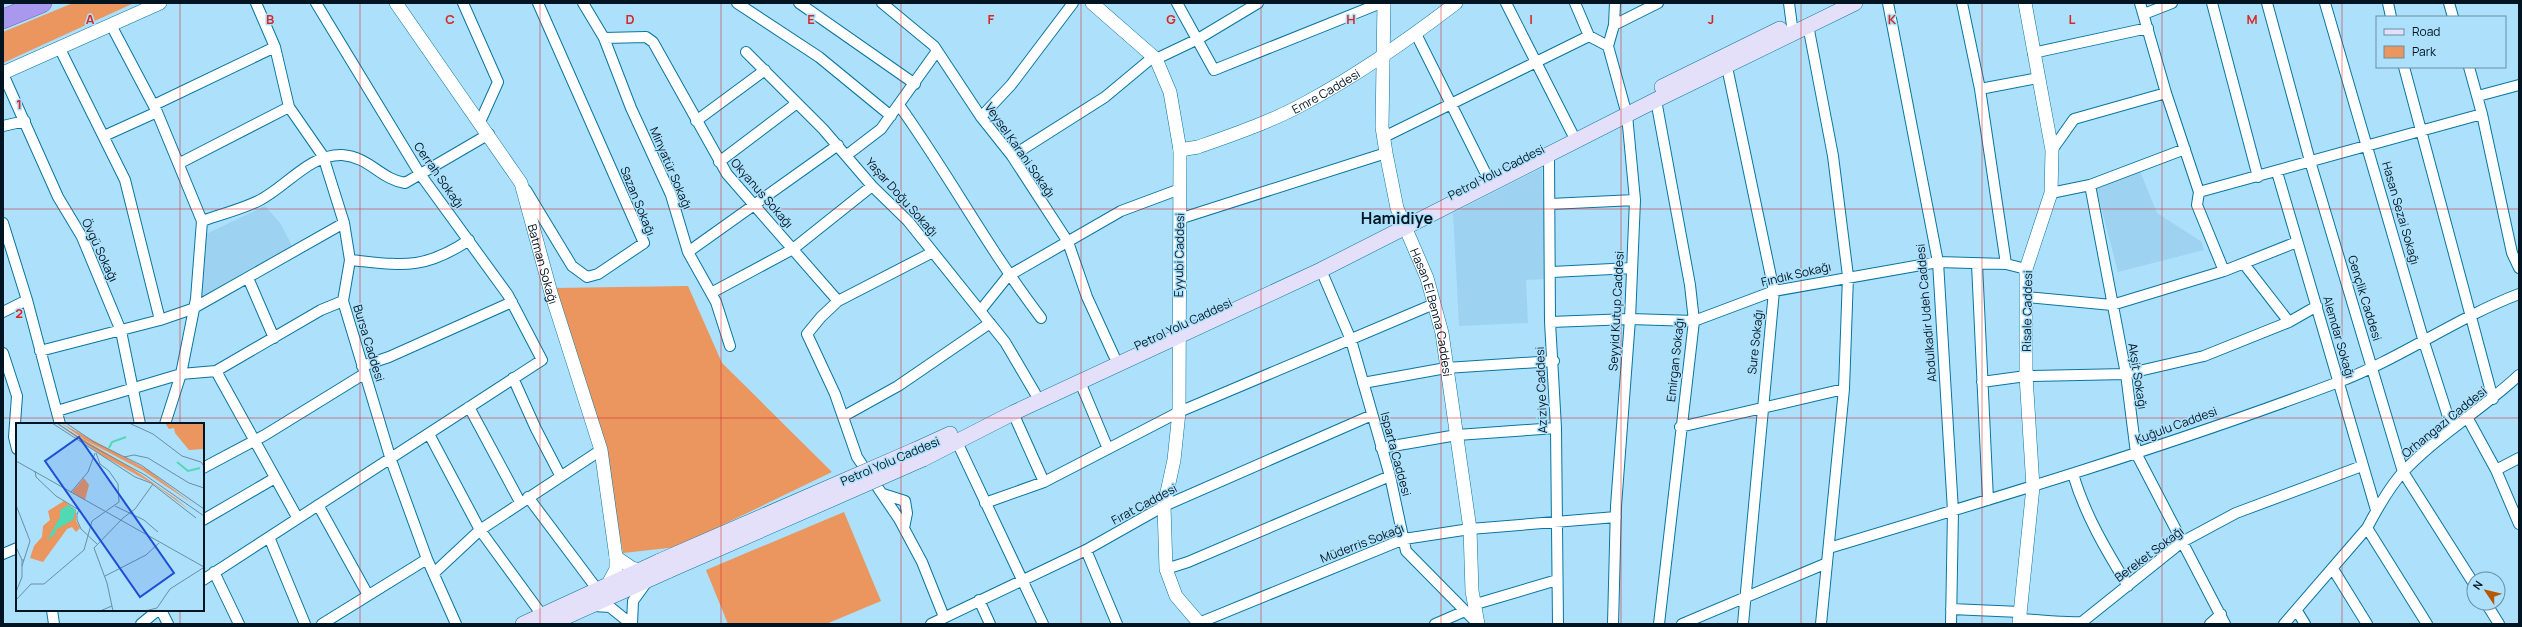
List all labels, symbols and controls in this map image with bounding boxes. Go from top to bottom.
text: A [86,10,95,28]
text: B [266,10,274,28]
text: C [445,10,455,28]
text: D [625,10,635,28]
text: E [807,10,815,28]
text: F [988,10,995,28]
text: G [1166,10,1176,28]
text: H [1346,10,1356,28]
text: I [1529,10,1533,28]
text: J [1708,10,1714,28]
text: K [1888,10,1897,28]
text: L [2069,10,2076,28]
text: M [2246,10,2258,28]
legend [2376,16,2506,68]
text: Road [2412,23,2440,40]
text: Park [2412,43,2437,60]
street label: Emre Caddesi [1289,65,1363,117]
text: 1 [16,95,22,113]
street label: Veysel Karani Sokağı [981,99,1059,201]
street label: Minyatür Sokağı [646,124,696,212]
street label: Cerrah Sokağı [410,138,468,212]
street label: Petrol Yolu Caddesi [1445,140,1547,204]
street label: Okyanus Sokağı [727,154,797,232]
street label: Yaşar Doğu Sokağı [862,154,942,240]
street label: Hasan Sezai Sokağı [2378,159,2424,267]
street label: Sazan Sokağı [616,164,660,238]
district label: Hamidiye [1361,207,1433,229]
street label: Eyyubi Caddesi [1170,213,1188,297]
street label: Övgü Sokağı [78,216,122,284]
street label: Batman Sokağı [524,222,562,306]
street label: Abdulkadir Udeh Caddesi [1911,243,1941,383]
street label: Hasan El Benna Caddesi [1407,245,1457,378]
street label: Seyyid Kutup Caddesi [1604,251,1628,371]
street label: Gençlik Caddesi [2344,253,2386,343]
street label: Fındık Sokağı [1759,258,1833,290]
street label: Risale Caddesi [2018,270,2036,352]
street label: Petrol Yolu Caddesi [1131,294,1235,354]
street label: Alemdar Sokağı [2319,294,2359,380]
street label: Bursa Caddesi [349,302,389,384]
text: 2 [15,304,23,322]
street label: Sure Sokağı [1743,309,1767,375]
street label: Emirgan Sokağı [1662,317,1688,403]
street label: Akşit Sokağı [2124,342,2152,410]
street label: Aziziye Caddesi [1531,346,1551,434]
street label: Orhangazi Caddesi [2398,382,2490,462]
street label: Kuğulu Caddesi [2133,402,2219,448]
street label: Isparta Caddesi [1377,410,1415,498]
inset map [16,423,204,611]
street label: Petrol Yolu Caddesi [838,432,942,490]
street label: Fırat Caddesi [1108,480,1180,528]
street label: Müderris Sokağı [1318,519,1406,567]
street label: Bereket Sokağı [2111,522,2187,586]
north arrow [2466,571,2506,611]
text: N [2469,577,2486,593]

